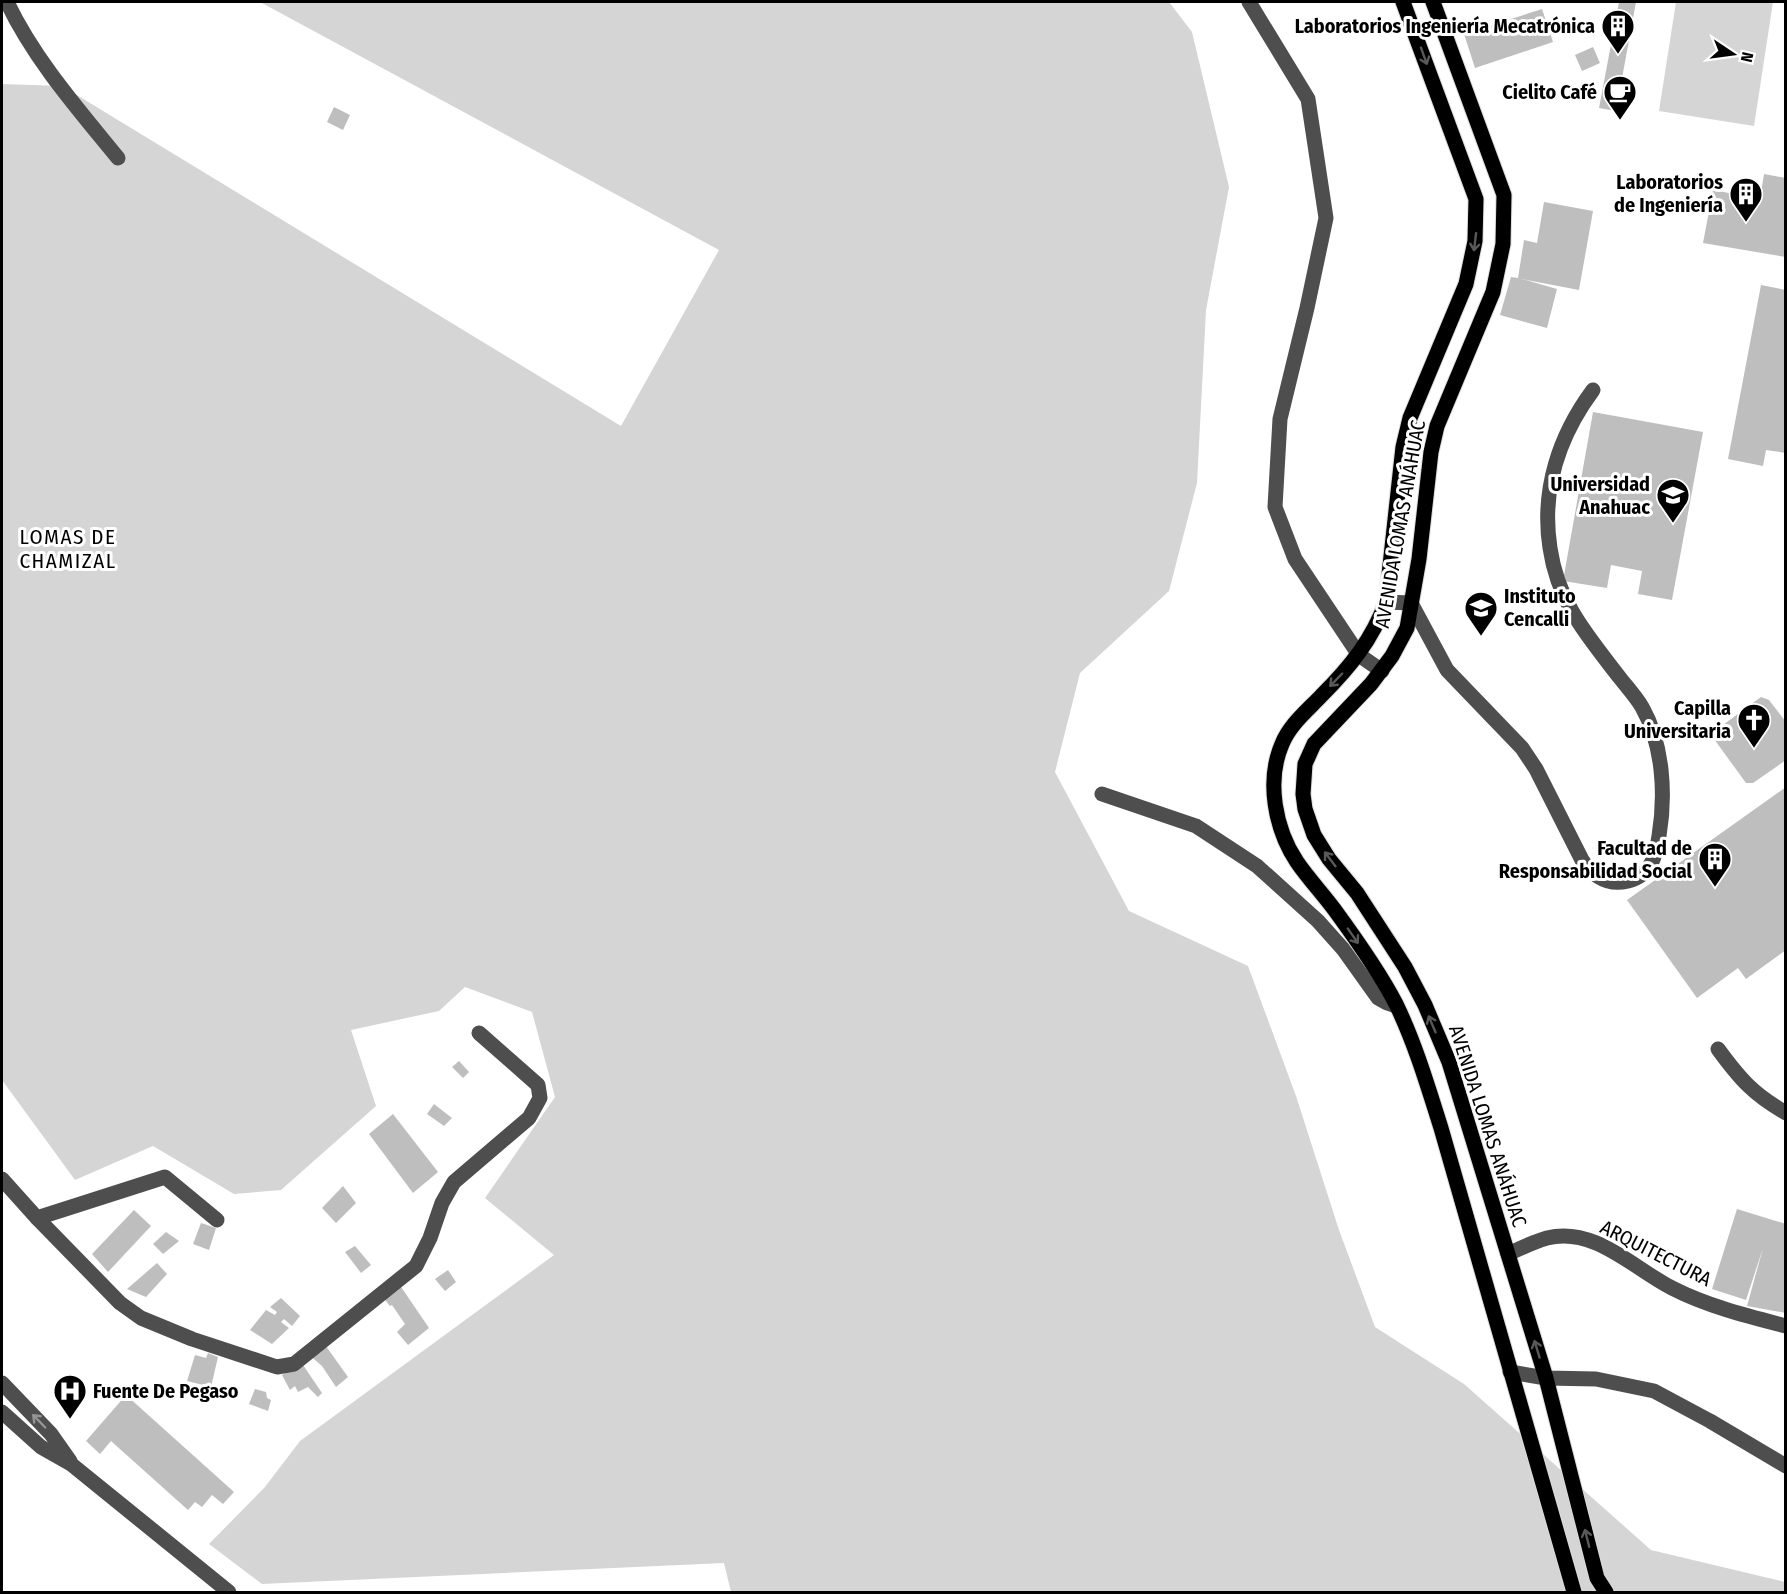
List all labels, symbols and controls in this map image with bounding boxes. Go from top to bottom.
building icon: Laboratorios Ingeniería Mecatrónica [1600,8,1636,55]
place label: Laboratorios Ingeniería Mecatrónica [1295,14,1595,38]
north arrow [1703,24,1763,84]
one-way arrow [1419,47,1430,65]
text: N [1737,50,1757,64]
cafe icon: Cielito Café [1602,74,1638,121]
place label: Cielito Café [1502,80,1597,104]
place label: Laboratorios de Ingeniería [1614,170,1723,217]
building icon: Laboratorios de Ingeniería [1728,176,1764,223]
one-way arrow [1469,231,1480,251]
street label: AVENIDA LOMAS ANÁHUAC [1370,418,1430,630]
place label: Universidad Anahuac [1550,472,1650,519]
school or university icon: Universidad Anahuac [1655,477,1691,524]
district label: LOMAS DE CHAMIZAL [19,524,117,574]
place label: Instituto Cencalli [1504,584,1576,631]
school or university icon: Instituto Cencalli [1463,590,1499,637]
one-way arrow [1329,673,1343,688]
place label: Capilla Universitaria [1624,696,1731,743]
church icon: Capilla Universitaria [1736,702,1772,749]
place label: Facultad de Responsabilidad Social [1499,836,1693,883]
building icon: Facultad de Responsabilidad Social [1697,841,1733,888]
one-way arrow [1323,851,1336,867]
one-way arrow [1347,927,1359,943]
one-way arrow [1426,1015,1437,1033]
street label: AVENIDA LOMAS ANÁHUAC [1444,1022,1532,1230]
street label: ARQUITECTURA [1596,1215,1716,1292]
one-way arrow [1531,1340,1542,1359]
hospital icon: Fuente De Pegaso [52,1373,88,1420]
place label: Fuente De Pegaso [93,1379,239,1403]
one-way arrow [32,1414,46,1429]
one-way arrow [1580,1529,1592,1548]

